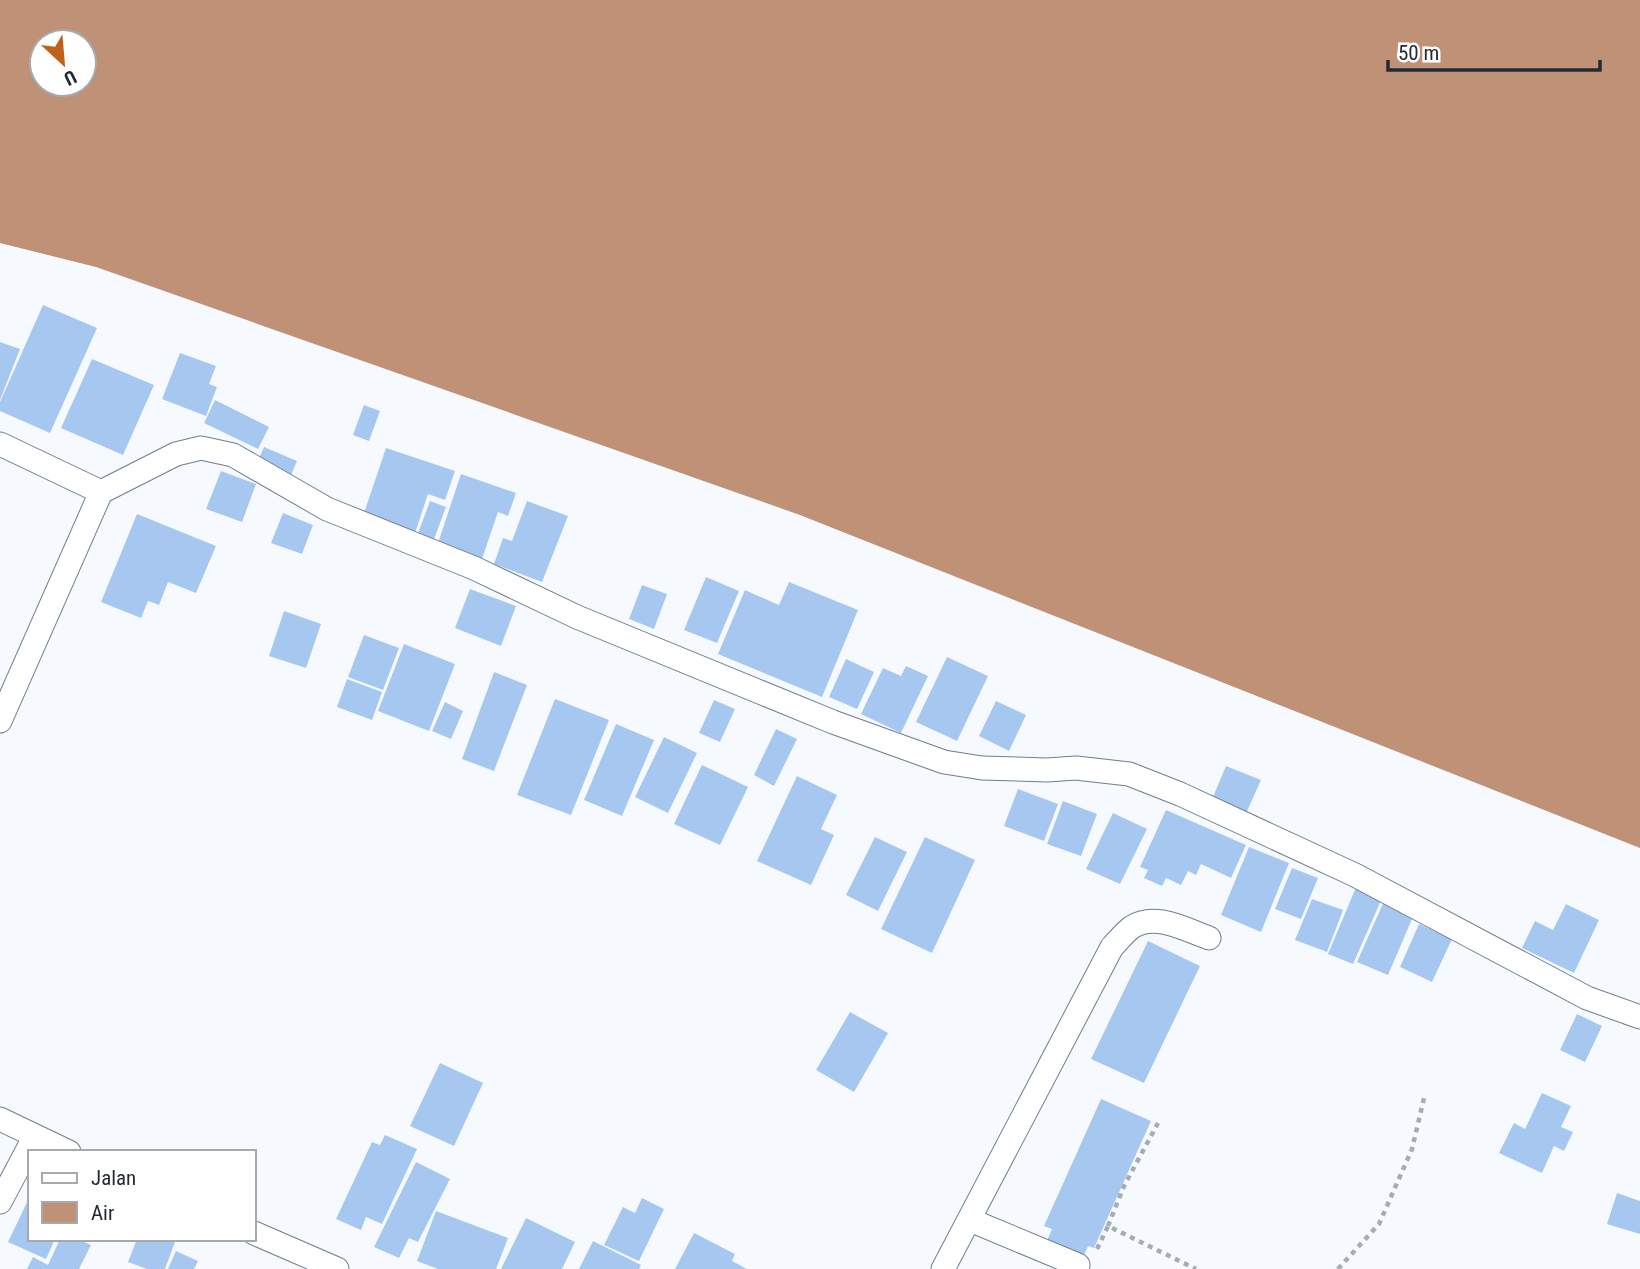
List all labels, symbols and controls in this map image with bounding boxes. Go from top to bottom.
north arrow [28,28,98,98]
scale bar [1388,28,1600,72]
text: 50 m [1398,41,1439,65]
text: U [60,65,80,91]
legend [28,1150,256,1241]
text: Jalan [91,1166,136,1190]
text: Air [91,1201,114,1225]

